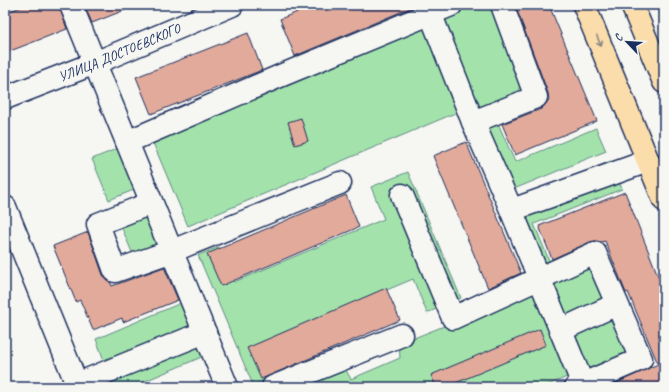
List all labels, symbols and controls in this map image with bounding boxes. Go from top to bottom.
street label: УЛИЦА ДОСТОЕВСКОГО [56,19,185,85]
north arrow [607,22,647,62]
text: С [610,31,626,43]
one-way arrow [595,35,603,47]

